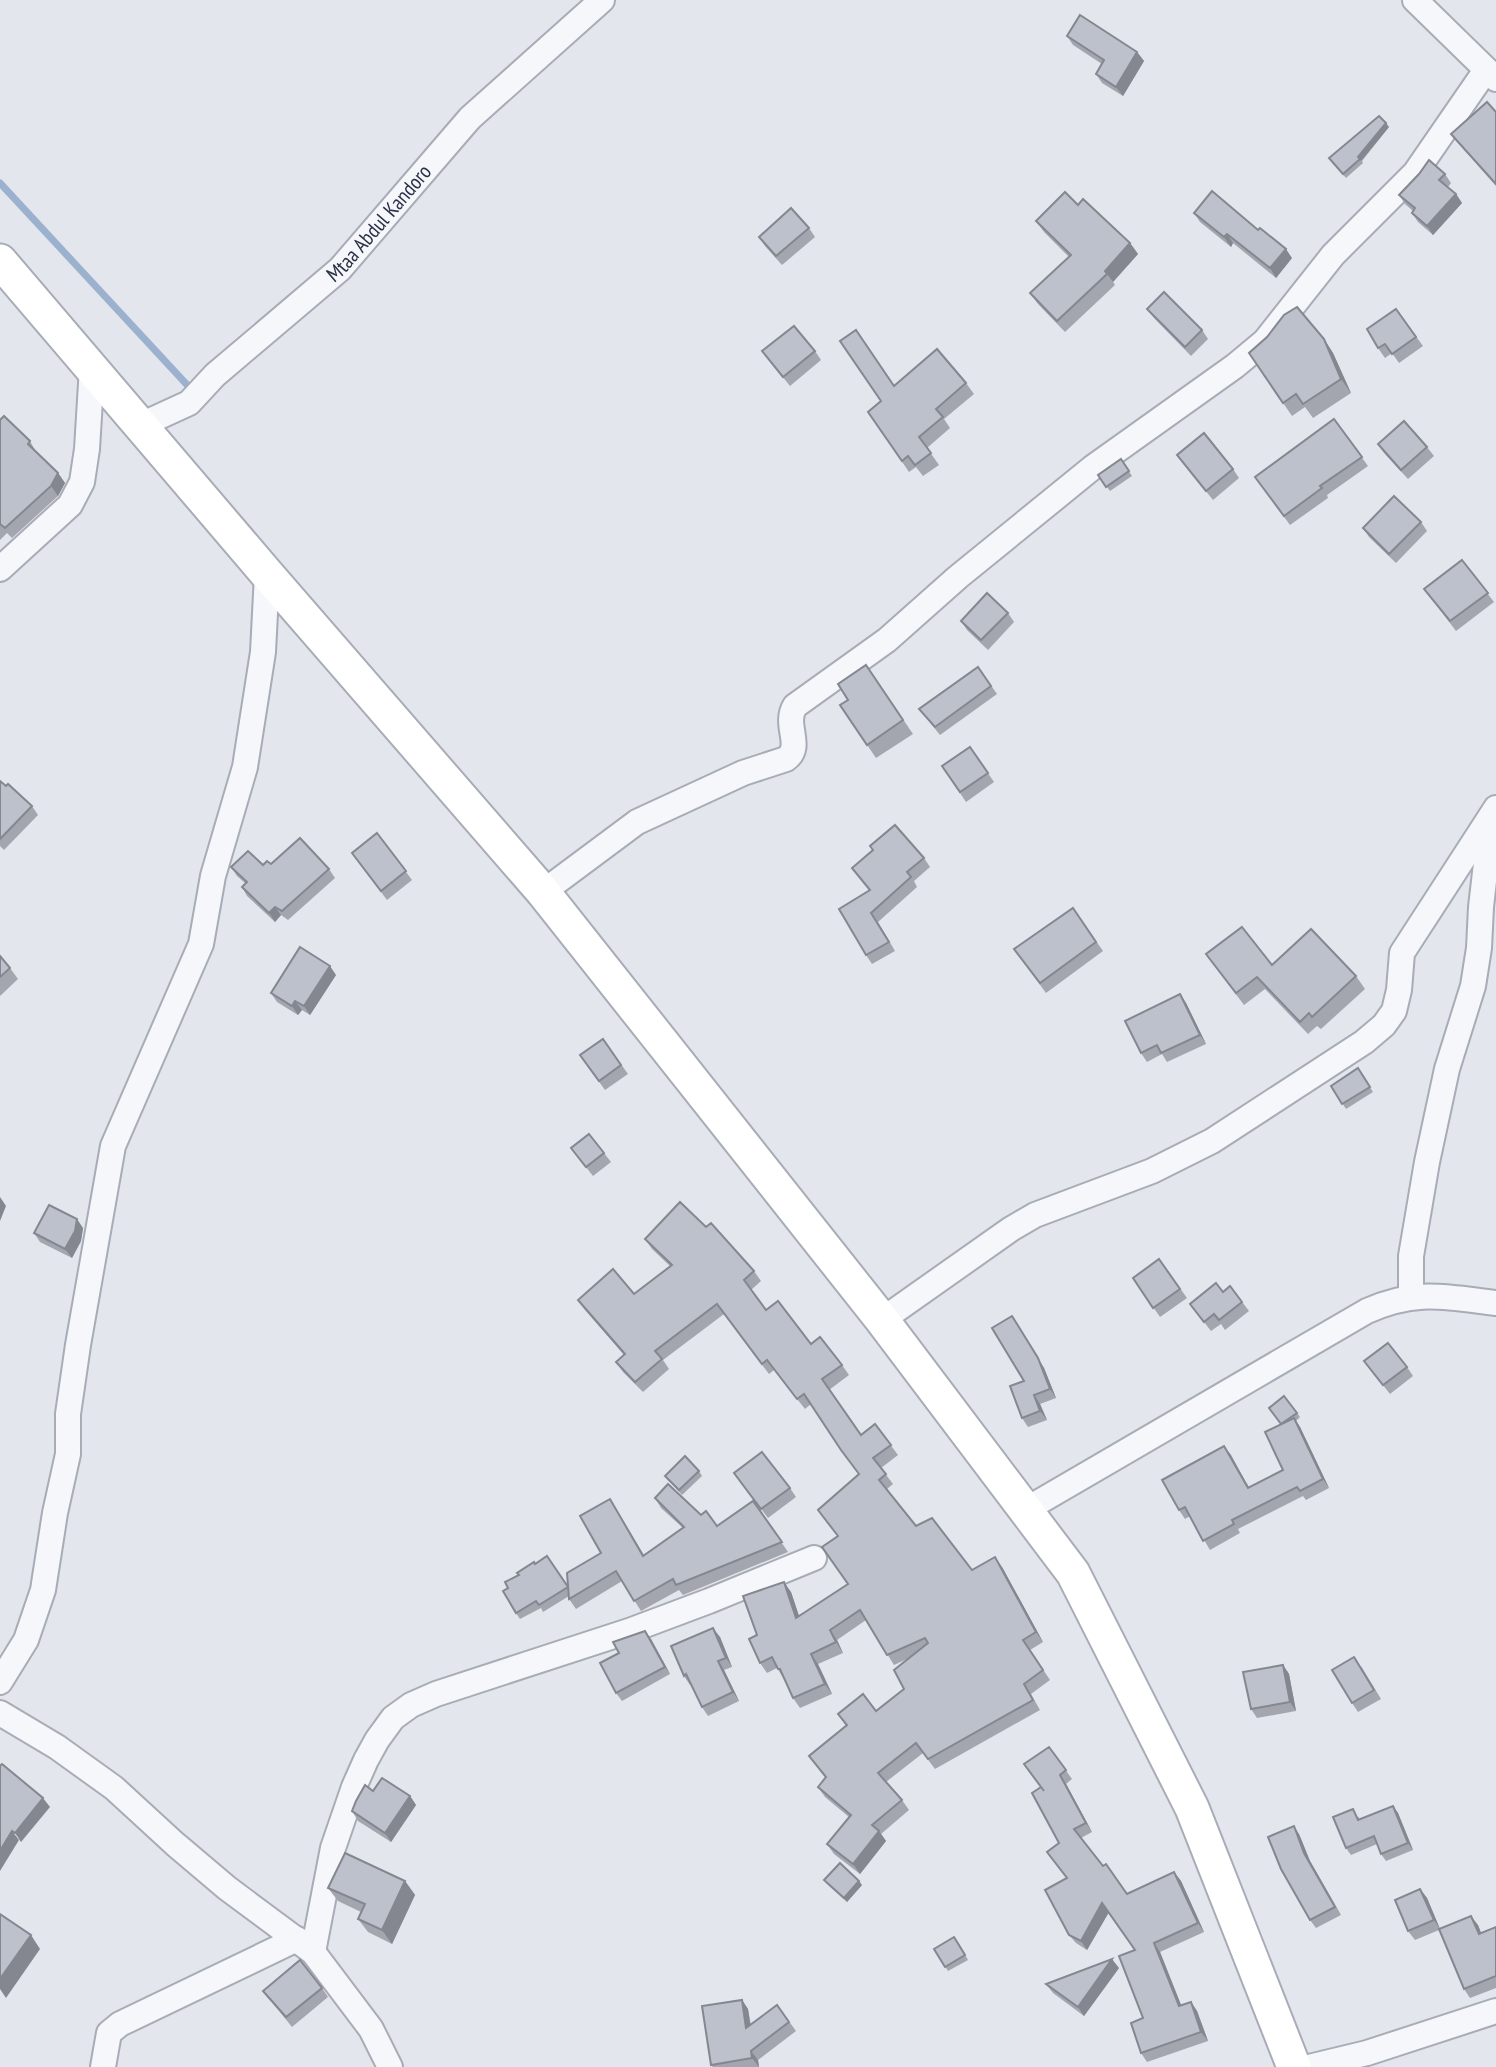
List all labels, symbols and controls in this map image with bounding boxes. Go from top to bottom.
street label: Mtaa Abdul Kandoro [321,159,437,288]

